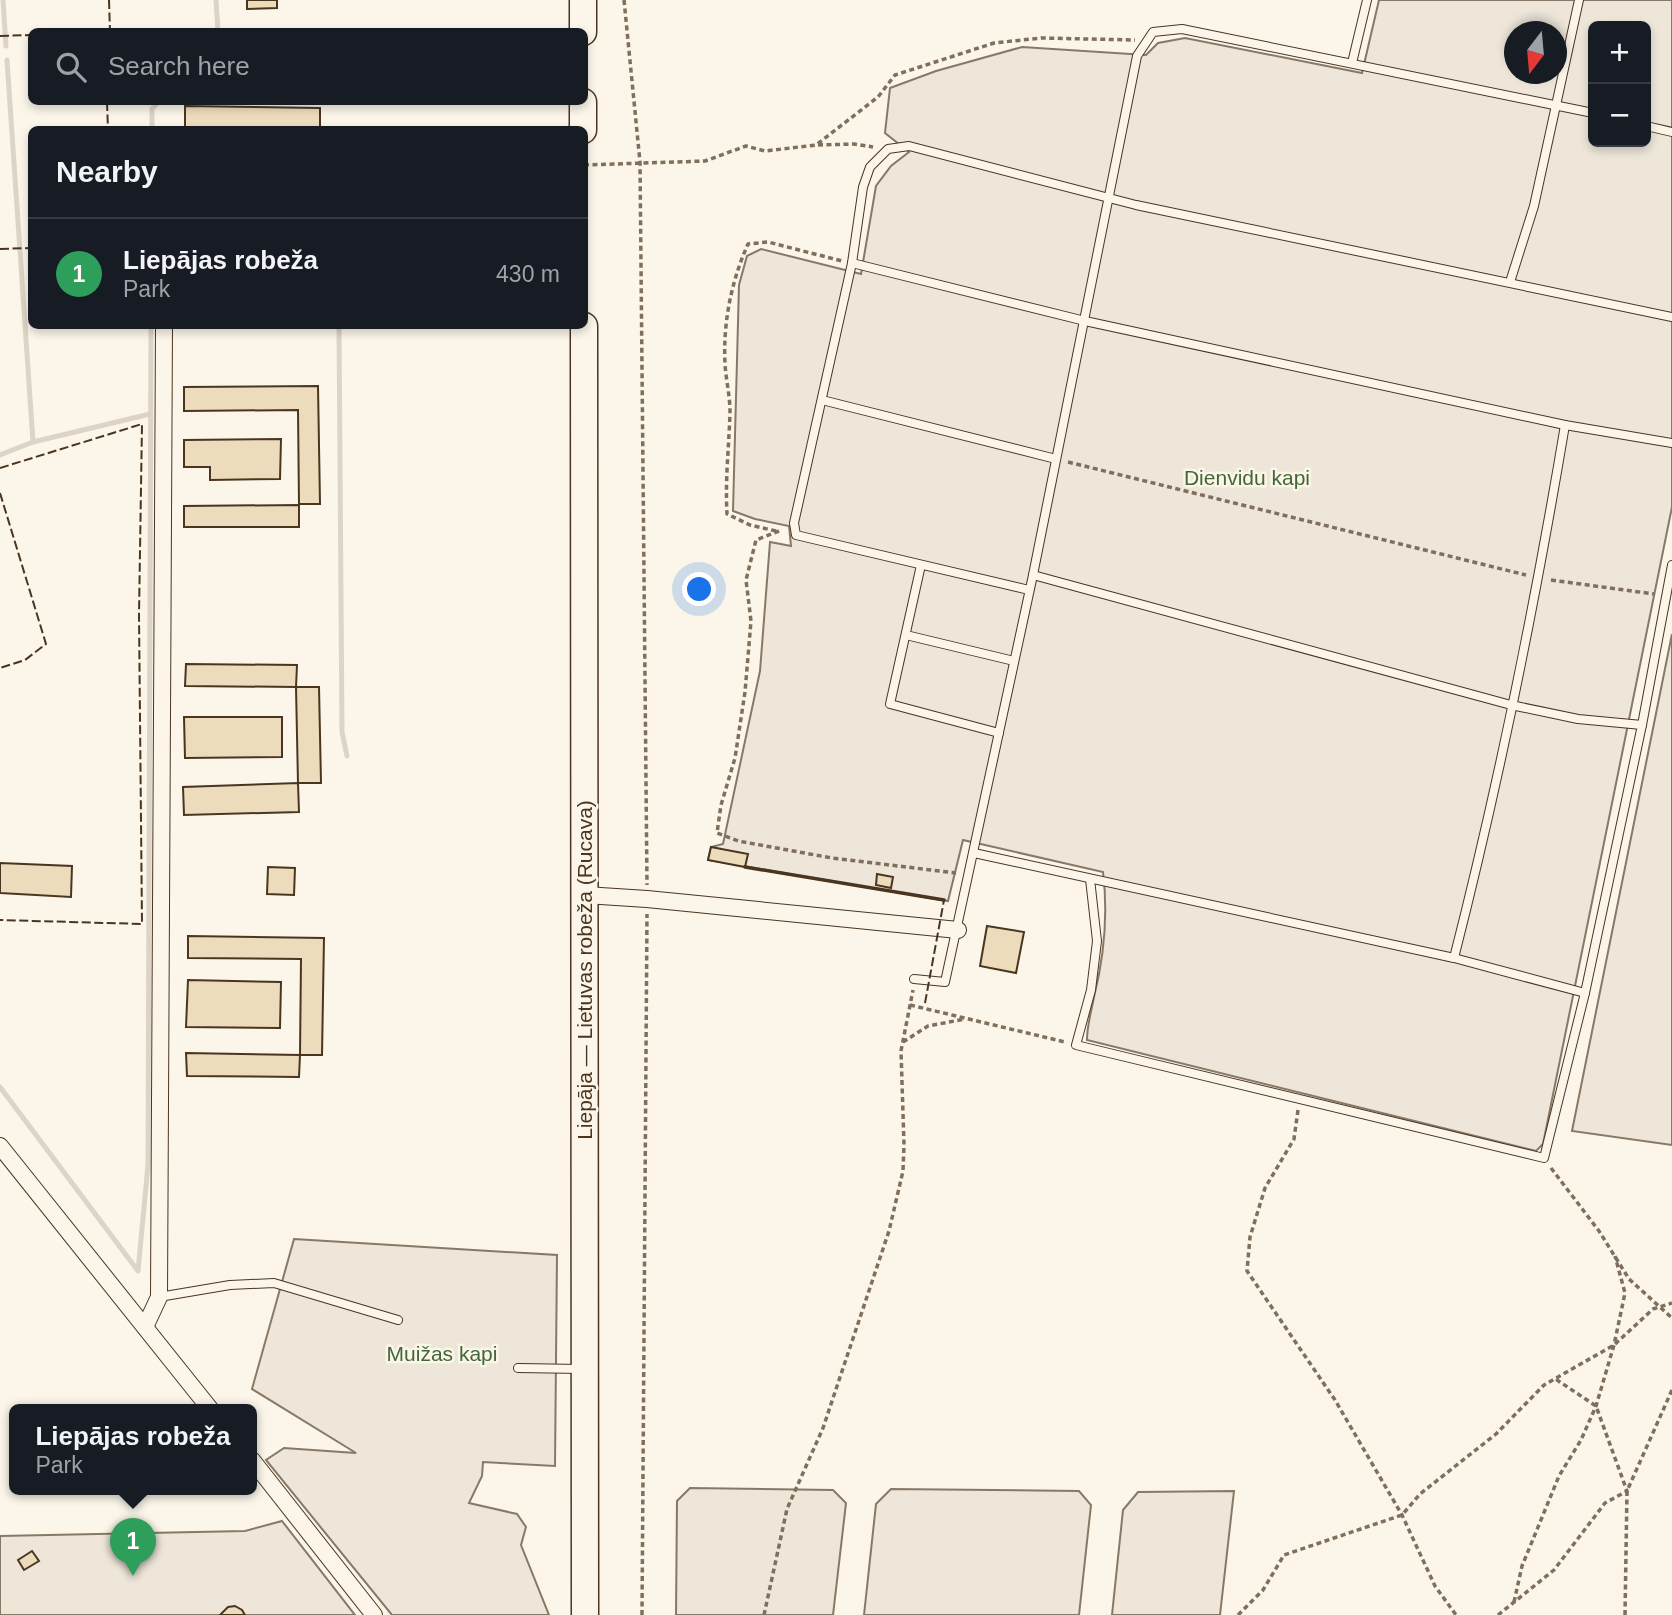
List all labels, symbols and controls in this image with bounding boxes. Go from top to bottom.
north arrow [1504,21,1567,84]
map controls [1588,21,1651,147]
button: + [1588,21,1651,84]
search box [28,28,588,105]
icon: search [52,48,90,86]
text: Search here [108,51,250,81]
button: − [1588,84,1651,147]
text: Nearby [56,155,158,188]
text: Liepājas robeža [123,245,318,275]
text: 1 [73,261,85,287]
text: 430 m [496,261,560,287]
text: Park [123,276,170,302]
park label: Dienvidu kapi [1184,466,1310,489]
your location [682,572,716,606]
street label: Liepāja — Lietuvas robeža (Rucava) [573,800,596,1140]
park label: Muižas kapi [387,1342,497,1365]
popup [9,1404,257,1495]
text: Liepājas robeža [35,1421,231,1451]
text: Park [35,1452,83,1478]
pin: 1 [110,1518,156,1576]

